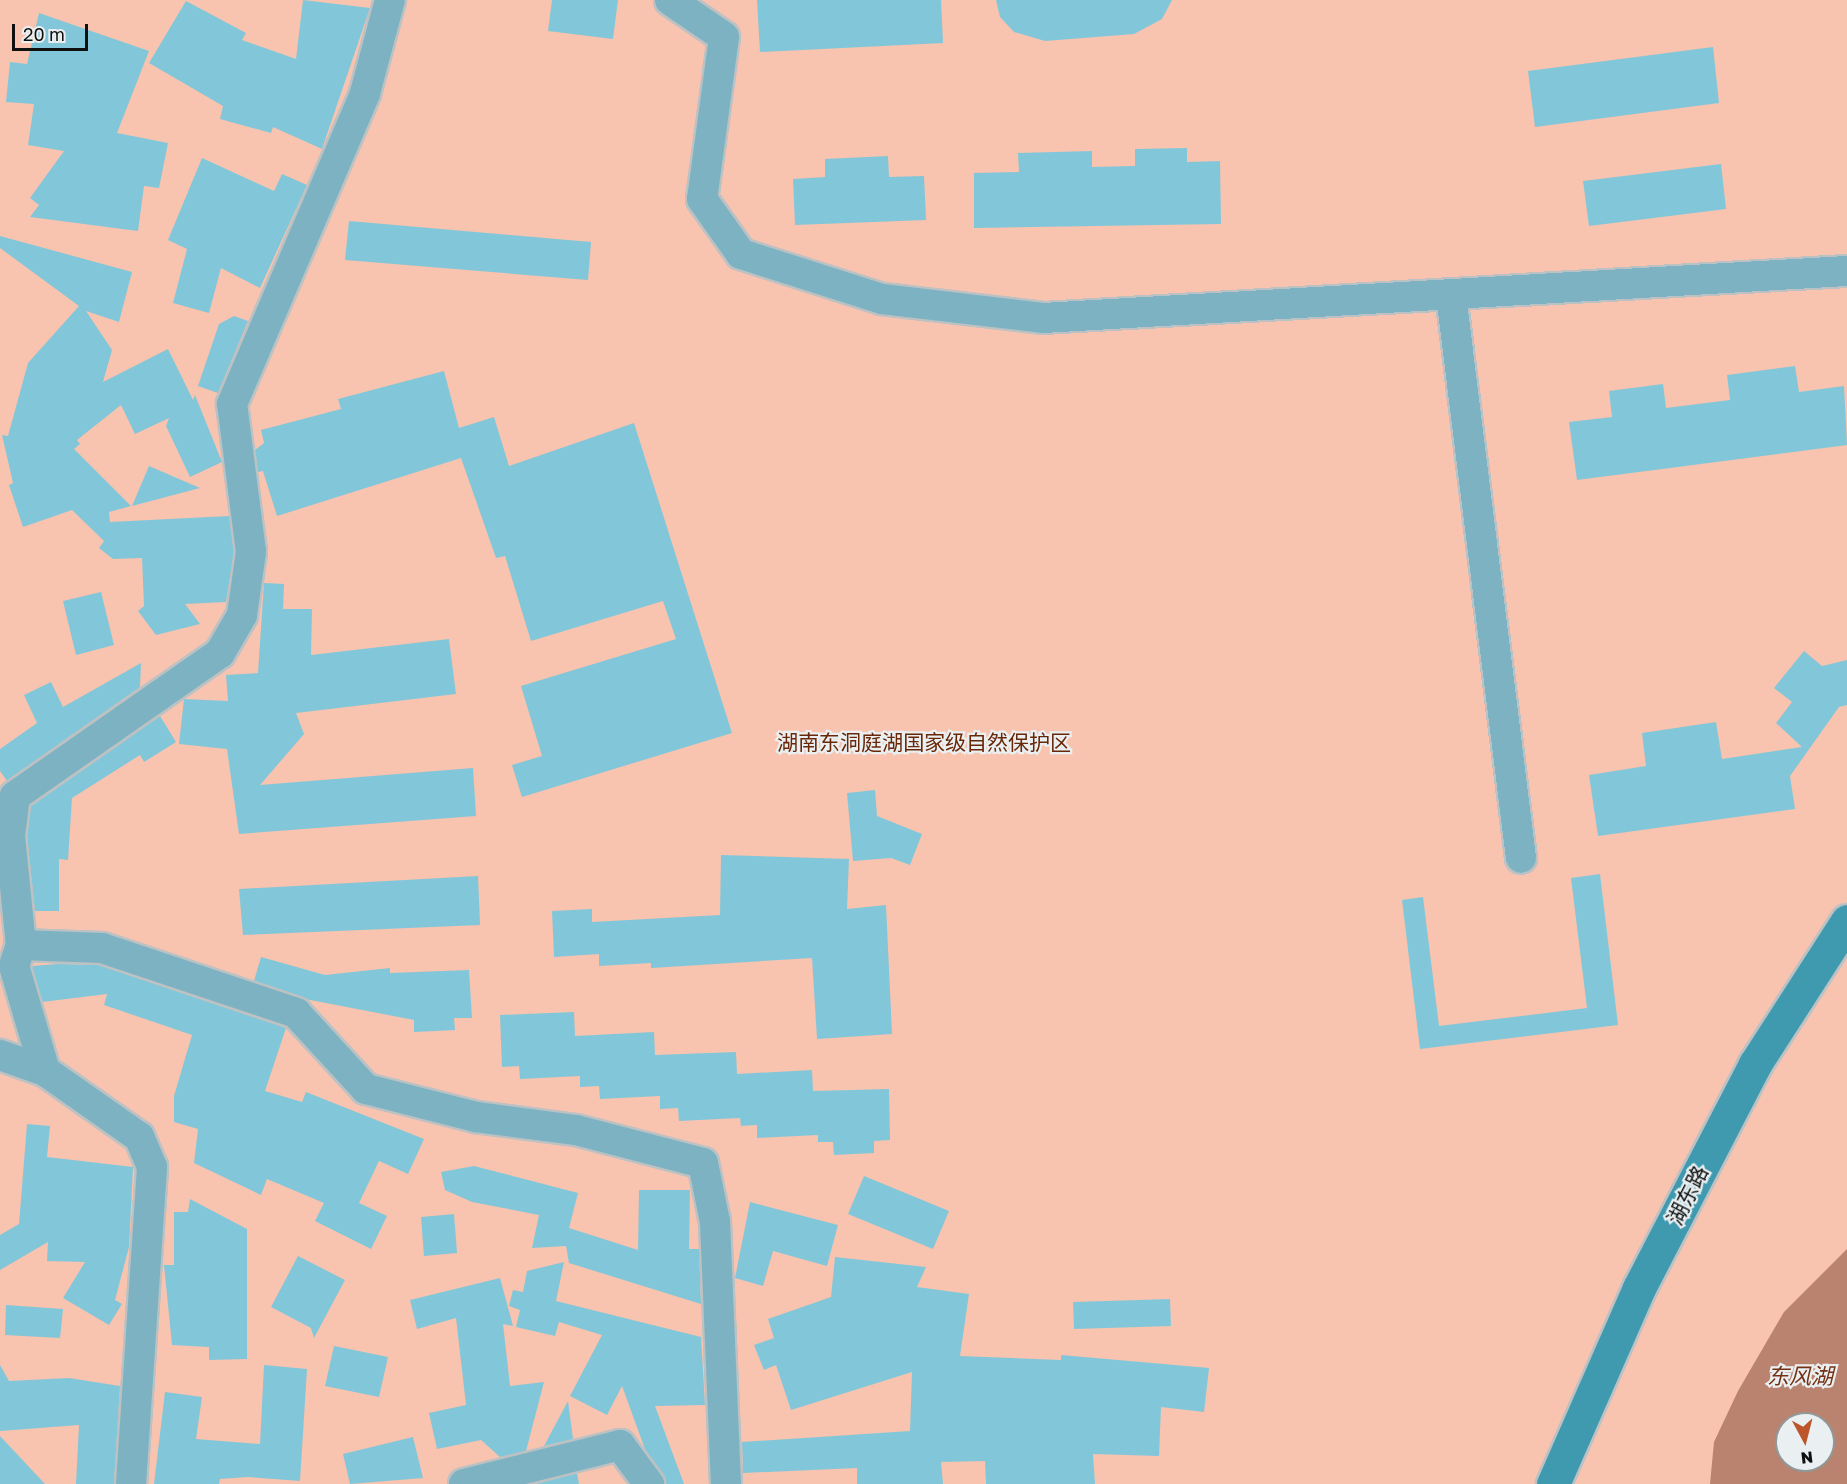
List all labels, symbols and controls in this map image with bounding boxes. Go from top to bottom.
scale bar [15,12,92,50]
text: 20 m [23,23,65,45]
park label: 湖南东洞庭湖国家级自然保护区 [777,729,1071,755]
street label: 湖东路 [1661,1161,1713,1229]
water label: 东风湖 [1767,1363,1833,1389]
north arrow [1775,1412,1835,1472]
text: N [1800,1447,1814,1469]

